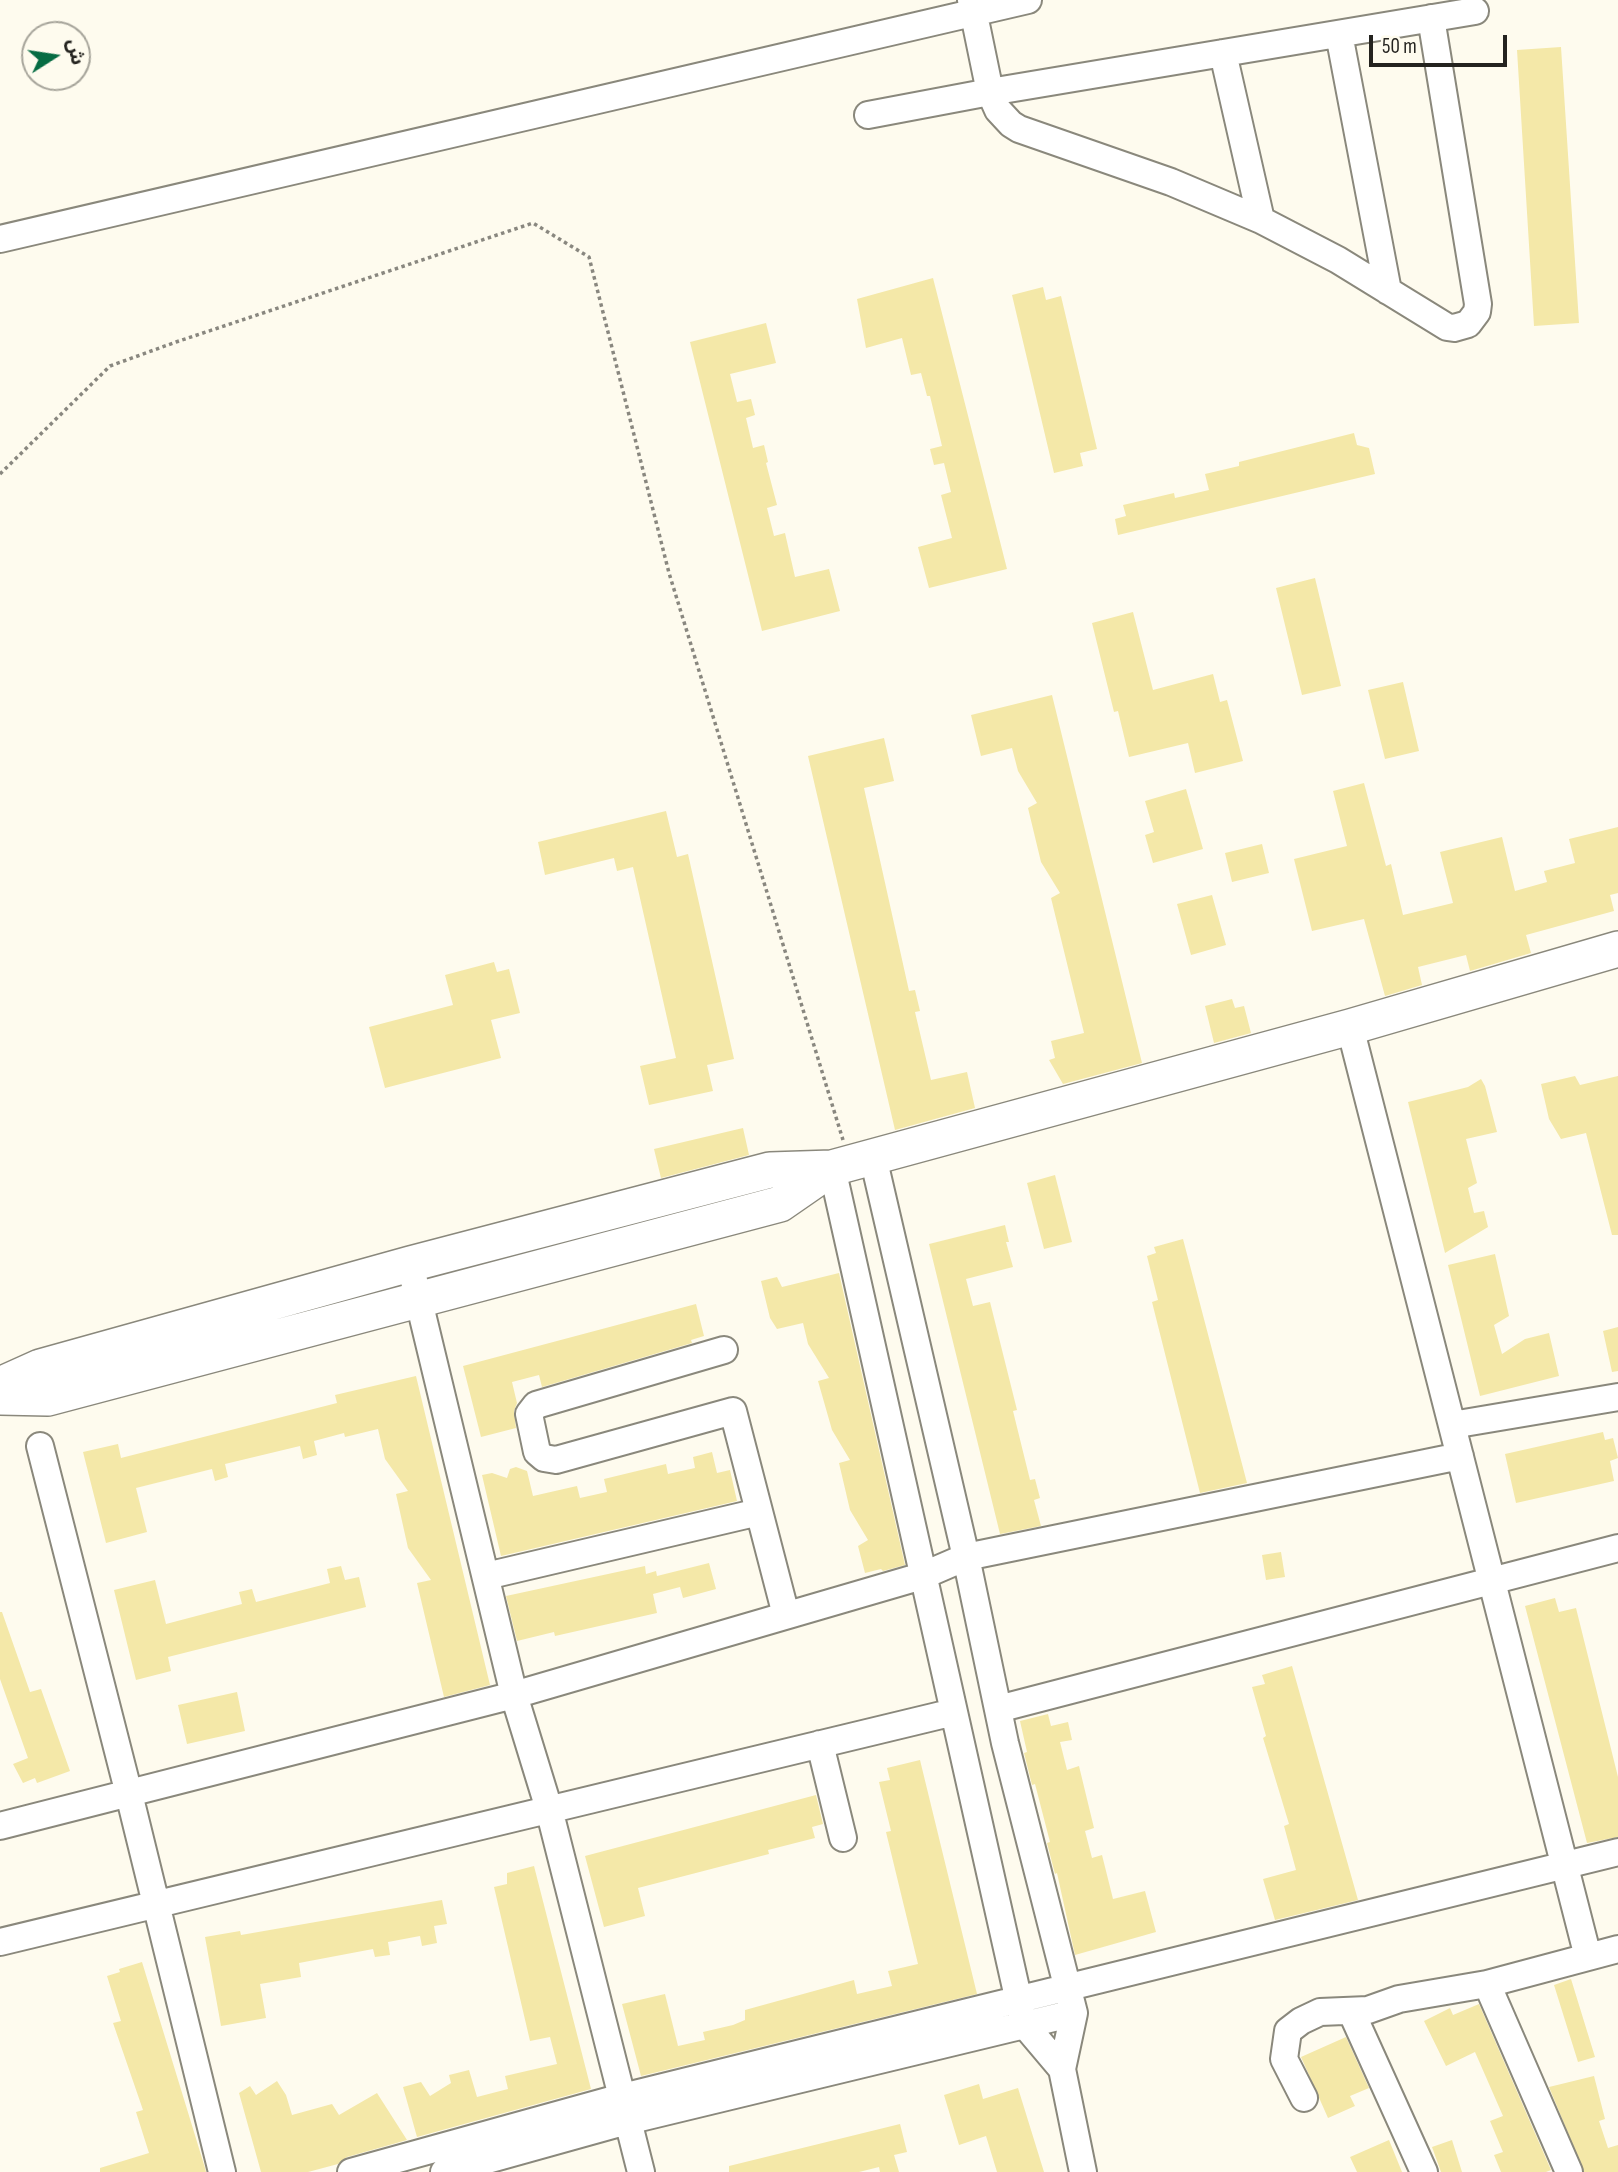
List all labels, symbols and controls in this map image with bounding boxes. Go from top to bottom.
north arrow [21,21,91,91]
scale bar [1373,21,1511,65]
text: 50 m [1382,34,1417,59]
text: ش [61,37,89,67]

